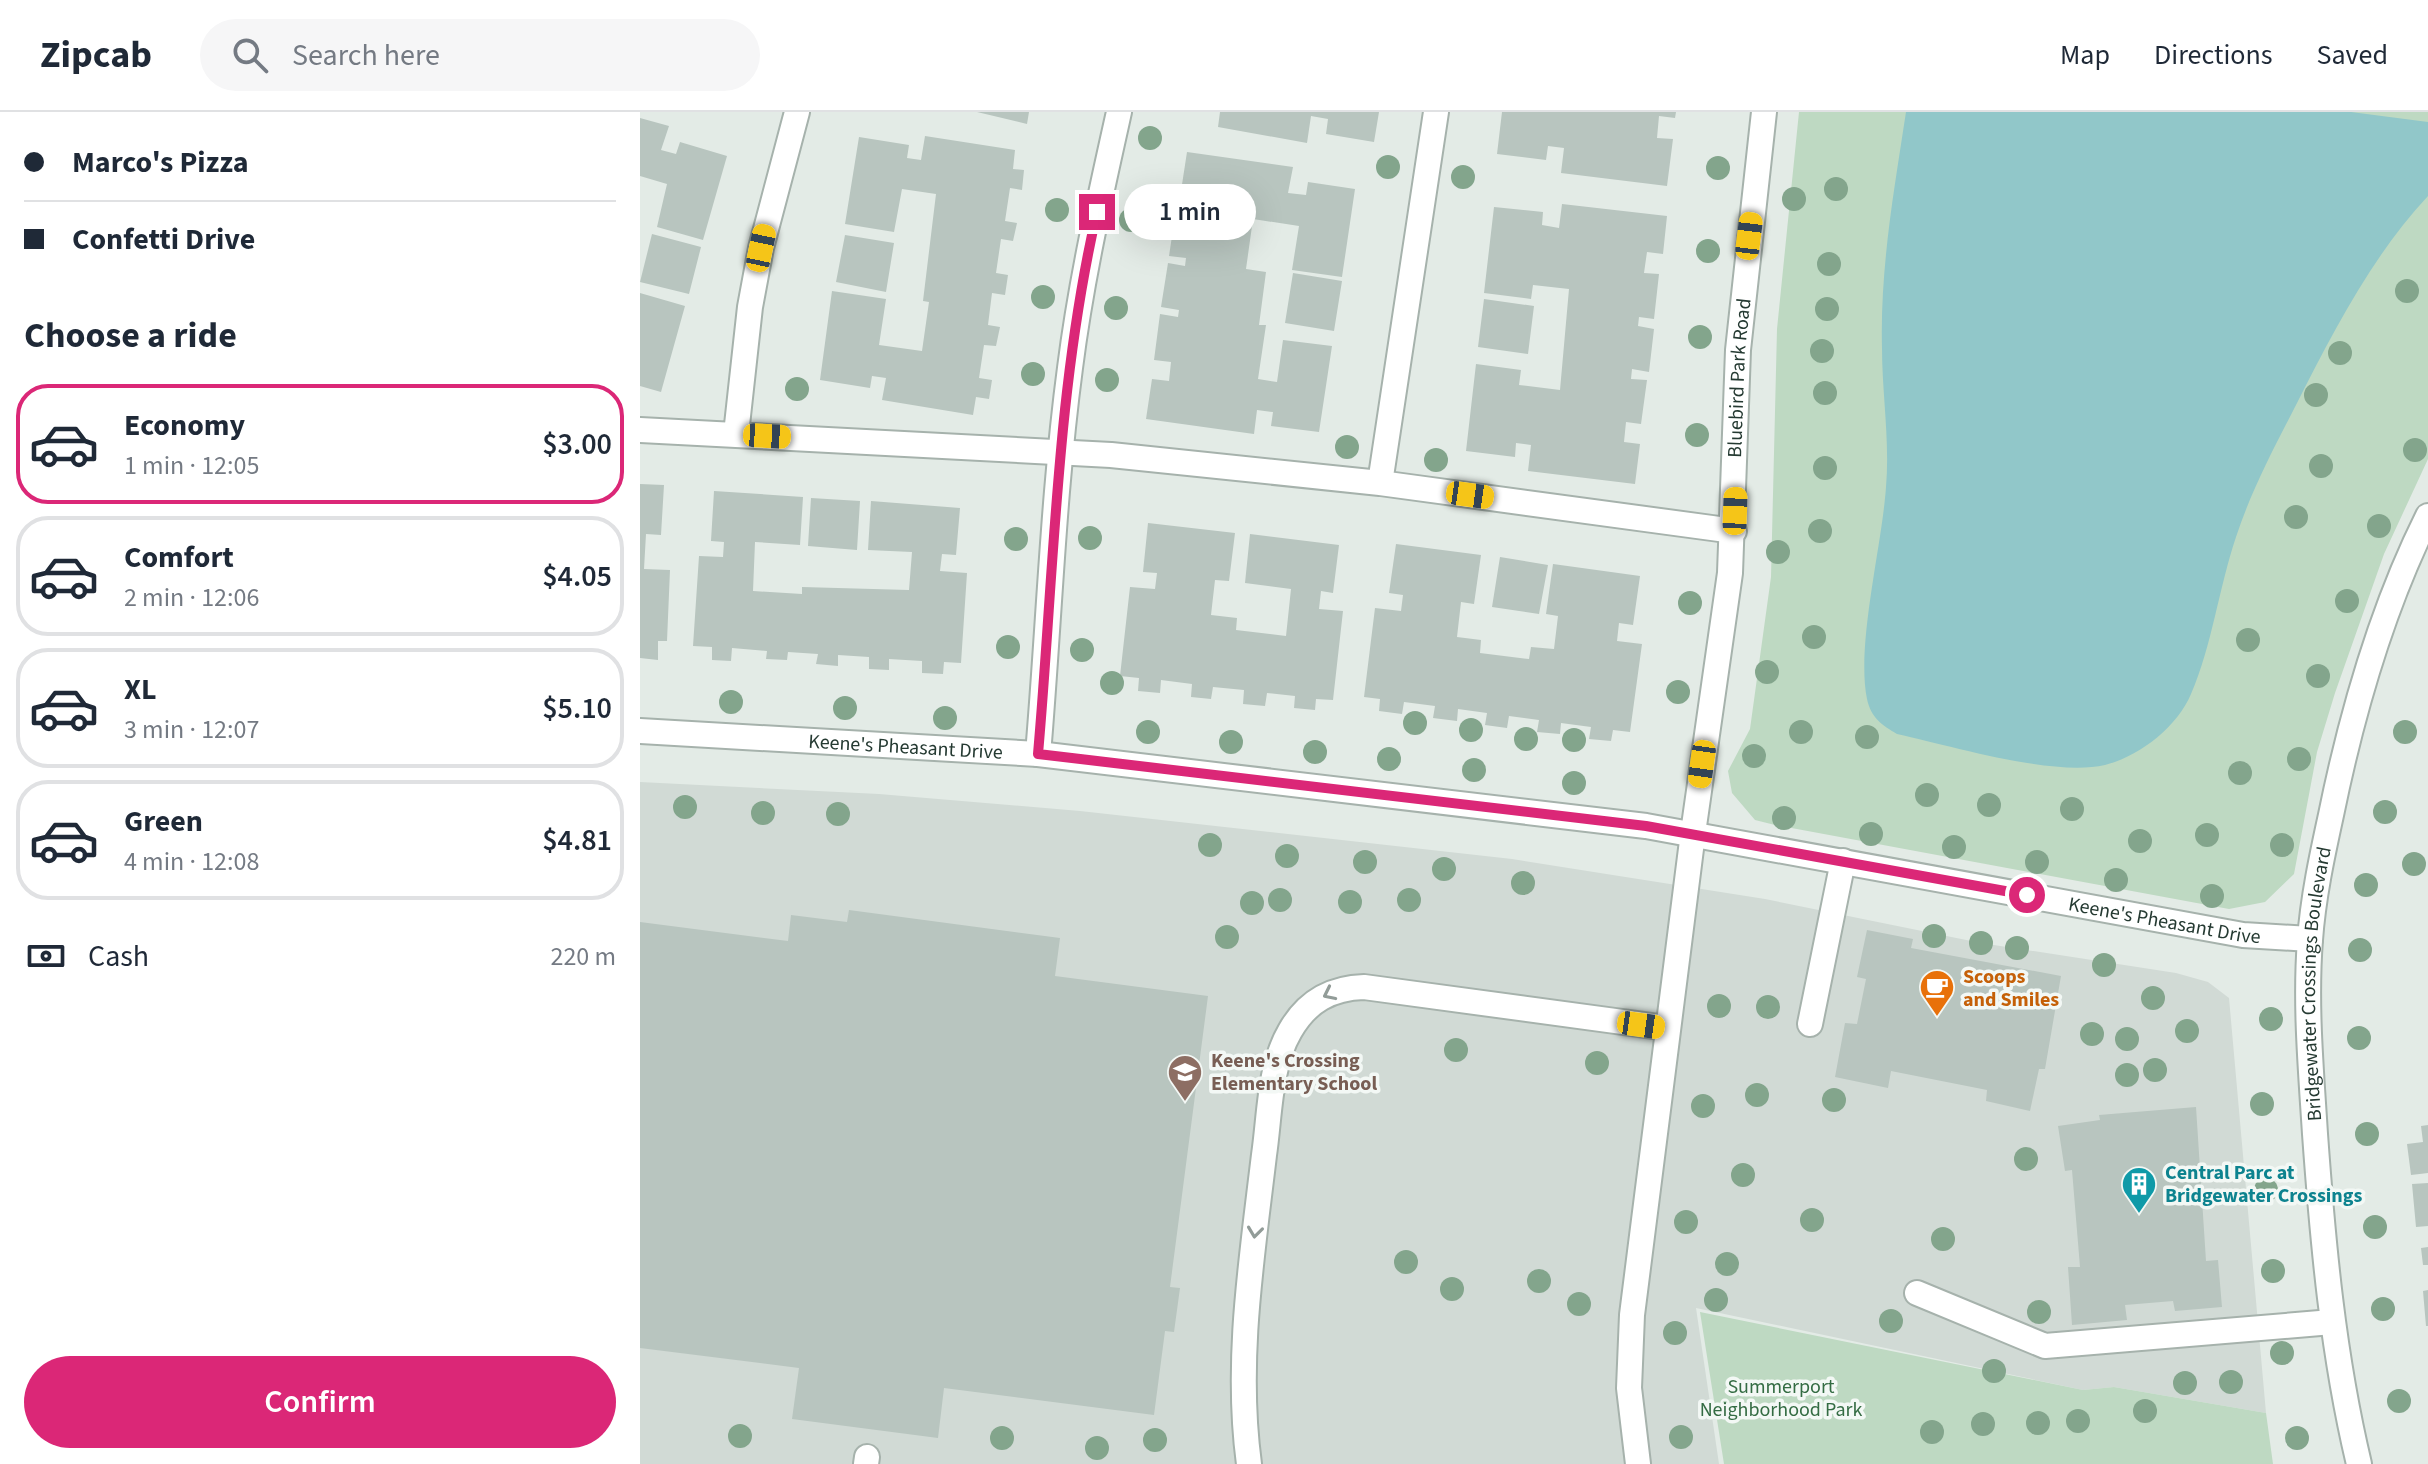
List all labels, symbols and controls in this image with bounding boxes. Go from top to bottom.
search box [200,19,760,91]
text: Zipcab [40,28,152,82]
icon: search [228,33,272,77]
text: Search here [292,34,440,77]
text: Map [2060,35,2110,75]
text: Directions [2154,35,2273,75]
text: Saved [2317,35,2388,75]
text: Marco's Pizza [72,141,249,184]
callout: 1 min [1125,184,1257,240]
text: 1 min [1159,193,1221,230]
route end [1079,194,1115,230]
car [1734,211,1764,261]
text: Confetti Drive [72,218,255,261]
car [744,222,778,274]
street label: Bluebird Park Road [1721,297,1759,458]
text: Choose a ride [24,310,237,361]
text: Economy [124,404,245,447]
icon: car [28,408,100,480]
text: $3.00 [542,423,612,466]
car [742,423,792,449]
text: 1 min · 12:05 [124,447,259,484]
car [1445,480,1495,510]
car [1722,487,1748,535]
text: Comfort [124,536,234,579]
icon: car [28,540,100,612]
text: $4.05 [542,555,612,598]
text: 2 min · 12:06 [124,579,259,616]
text: XL [124,668,157,711]
icon: car [28,672,100,744]
text: $5.10 [542,687,612,730]
text: 3 min · 12:07 [124,711,259,748]
street label: Keene's Pheasant Drive [808,728,1004,767]
car [1687,739,1717,789]
text: Green [124,800,203,843]
icon: car [28,804,100,876]
text: $4.81 [542,819,612,862]
text: 4 min · 12:08 [124,843,259,880]
street label: Bridgewater Crossings Boulevard [2295,844,2339,1122]
route start [2009,877,2045,913]
street label: Keene's Pheasant Drive [2066,890,2261,951]
icon: cash [24,934,68,978]
text: Cash [88,935,149,978]
text: 220 m [550,938,616,975]
place label: Scoops and Smiles [1963,963,2059,1014]
cafe icon: Scoops and Smiles [1918,968,1956,1018]
one-way arrow [1322,984,1337,1000]
car [1616,1010,1666,1040]
place label: Keene's Crossing Elementary School [1211,1047,1377,1098]
school or university icon: Keene's Crossing Elementary School [1166,1053,1204,1103]
place label: Central Parc at Bridgewater Crossings [2165,1159,2362,1210]
building icon: Central Parc at Bridgewater Crossings [2120,1165,2158,1215]
one-way arrow [1247,1225,1264,1239]
button: Confirm [24,1356,616,1448]
park label: Summerport Neighborhood Park [1700,1373,1862,1424]

